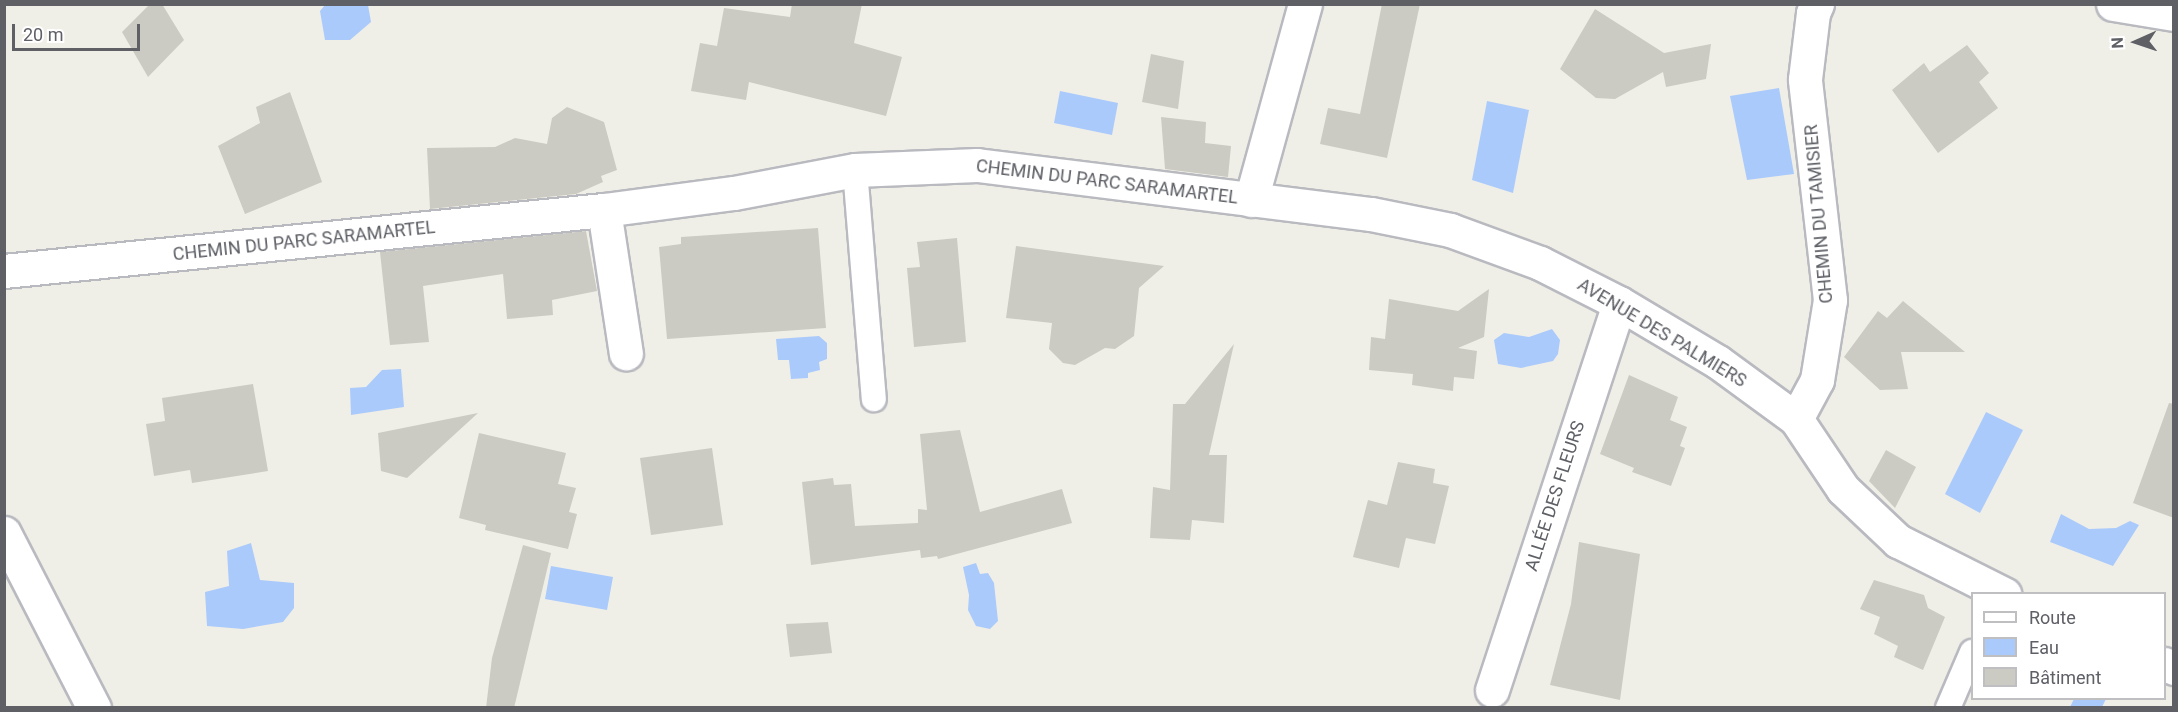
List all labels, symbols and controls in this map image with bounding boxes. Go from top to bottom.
scale bar [15,12,142,50]
north arrow [2106,12,2166,72]
text: 20 m [23,24,63,45]
text: N [2108,37,2127,49]
street label: CHEMIN DU TAMISIER [1800,123,1838,305]
street label: CHEMIN DU PARC SARAMARTEL [975,155,1239,209]
street label: CHEMIN DU PARC SARAMARTEL [172,216,436,266]
street label: AVENUE DES PALMIERS [1574,274,1750,392]
street label: ALLÉE DES FLEURS [1521,418,1589,574]
legend [1971,592,2166,700]
text: Route [2029,607,2076,628]
text: Eau [2029,637,2059,658]
text: Bâtiment [2029,667,2101,688]

